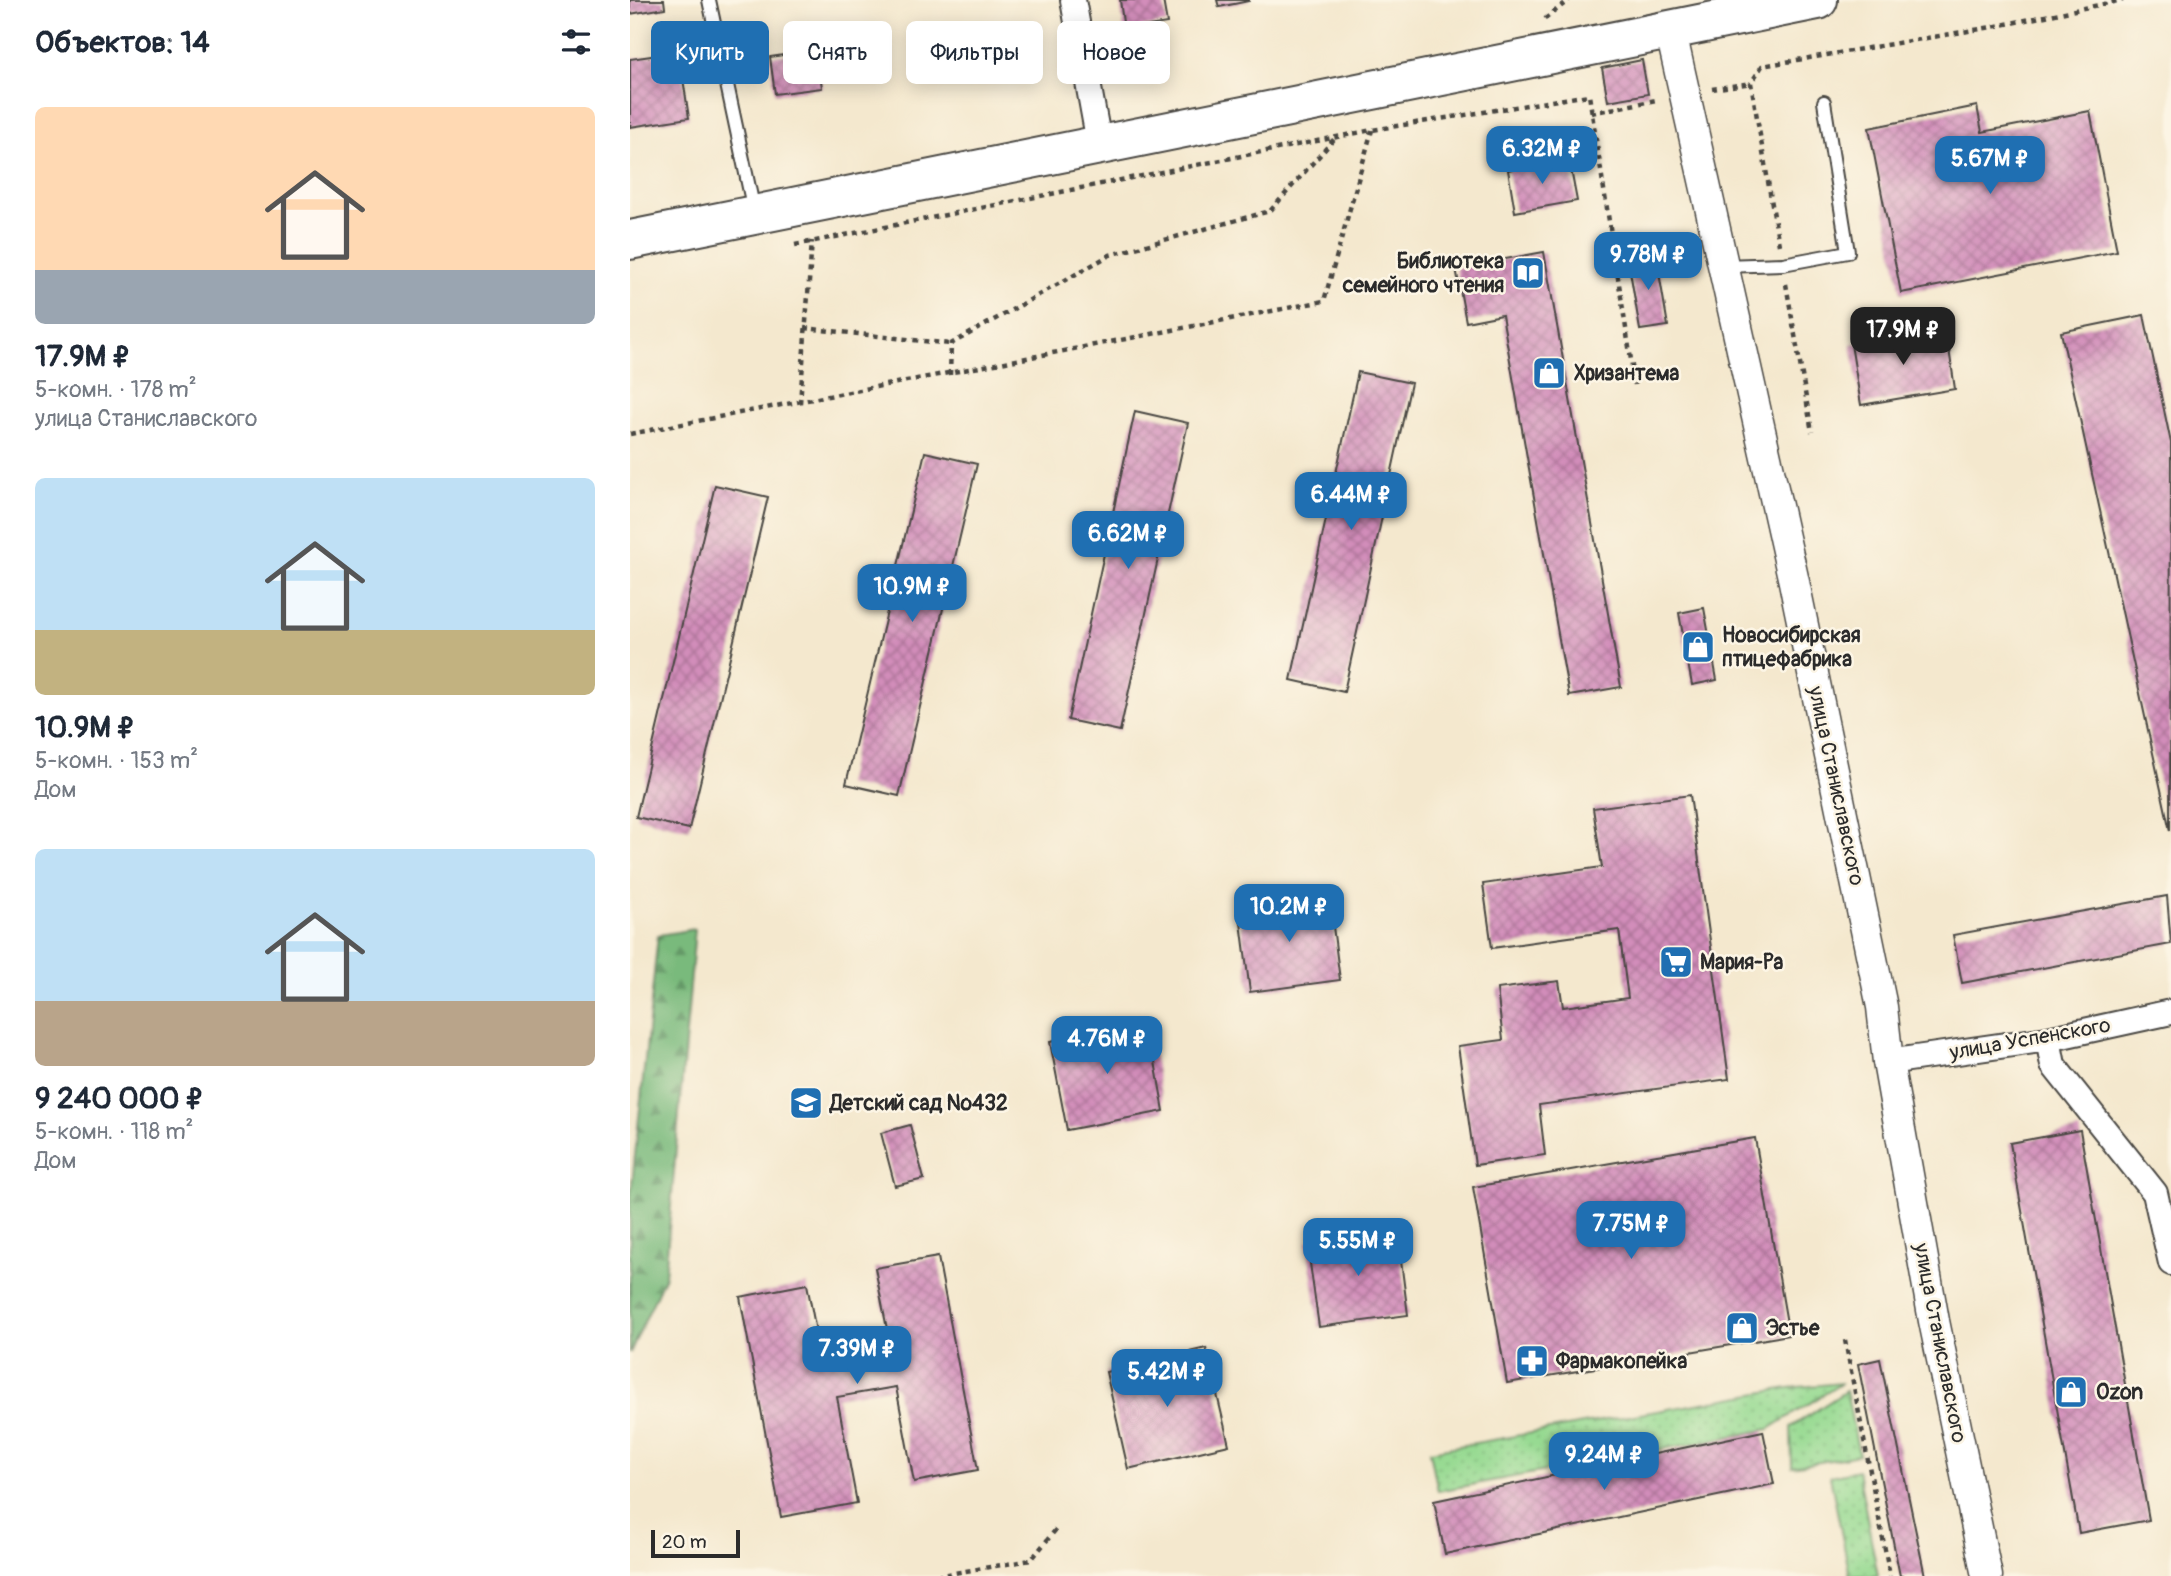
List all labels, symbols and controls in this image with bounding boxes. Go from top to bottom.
chip: Купить [651,21,769,84]
chip: Снять [783,21,892,84]
chip: Фильтры [906,21,1043,84]
chip: Новое [1057,21,1170,84]
icon: filters [557,23,595,61]
text: Объектов: 14 [35,24,210,61]
pin: 6.32M ₽ [1477,127,1607,186]
text: 6.32M ₽ [1502,134,1582,163]
pin: 5.67M ₽ [1925,136,2055,196]
text: 5.67M ₽ [1951,144,2029,173]
icon: home [252,152,378,278]
pin: 9.78M ₽ [1583,232,1713,292]
text: 9.78M ₽ [1610,240,1686,269]
place label: Библиотека семейного чтения [1342,248,1504,299]
library icon: Библиотека семейного чтения [1509,254,1547,292]
pin: 17.9M ₽ [1838,308,1968,367]
text: 17.9M ₽ [1866,315,1940,344]
text: 17.9M ₽ [35,338,131,375]
shop icon: Хризантема [1530,354,1568,392]
place label: Хризантема [1574,360,1680,387]
text: 5-комн. · 178 m² [35,375,197,404]
text: улица Станиславского [35,404,257,433]
pin: 6.44M ₽ [1286,472,1416,532]
text: 6.44M ₽ [1311,480,1391,509]
pin: 6.62M ₽ [1063,512,1193,571]
text: 6.62M ₽ [1088,519,1168,548]
icon: home [252,523,378,649]
pin: 10.9M ₽ [847,564,977,624]
text: 10.9M ₽ [874,572,950,601]
place label: Новосибирская птицефабрика [1722,622,1861,673]
shop icon: Новосибирская птицефабрика [1679,628,1717,666]
street label: улица Станиславского [1801,683,1870,888]
text: 10.9M ₽ [35,709,135,746]
text: 5-комн. · 153 m² [35,746,198,775]
text: Дом [35,775,76,804]
pin: 10.2M ₽ [1224,884,1354,944]
text: 10.2M ₽ [1250,892,1328,921]
icon: home [252,894,378,1020]
supermarket icon: Мария-Ра [1657,943,1695,981]
place label: Мария-Ра [1700,949,1783,976]
street label: улица Успенского [1946,1012,2113,1067]
pin: 4.76M ₽ [1042,1016,1172,1076]
text: 4.76M ₽ [1067,1024,1147,1053]
text: 9 240 000 ₽ [35,1080,204,1117]
school or university icon: Детский сад №432 [787,1084,825,1122]
place label: Детский сад №432 [828,1090,1008,1117]
text: 5-комн. · 118 m² [35,1117,193,1146]
text: Дом [35,1146,76,1175]
pin: 7.75M ₽ [1566,1202,1696,1261]
text: 7.75M ₽ [1592,1209,1670,1238]
pin: 5.55M ₽ [1293,1218,1423,1278]
text: 5.55M ₽ [1319,1226,1397,1255]
street label: улица Станиславского [1907,1240,1973,1445]
shop icon: Эстье [1723,1309,1761,1347]
place label: Эстье [1766,1315,1820,1342]
pin: 7.39M ₽ [792,1326,922,1386]
text: 7.39M ₽ [818,1334,896,1363]
pharmacy icon: Фармакопейка [1513,1342,1551,1380]
place label: Фармакопейка [1555,1348,1687,1375]
pin: 5.42M ₽ [1102,1350,1232,1409]
text: 5.42M ₽ [1127,1357,1207,1386]
shop icon: Ozon [2052,1373,2090,1411]
place label: Ozon [2096,1379,2143,1406]
pin: 9.24M ₽ [1539,1432,1669,1492]
text: 9.24M ₽ [1565,1440,1643,1469]
scale bar [651,1527,740,1559]
text: 20 m [662,1530,707,1554]

